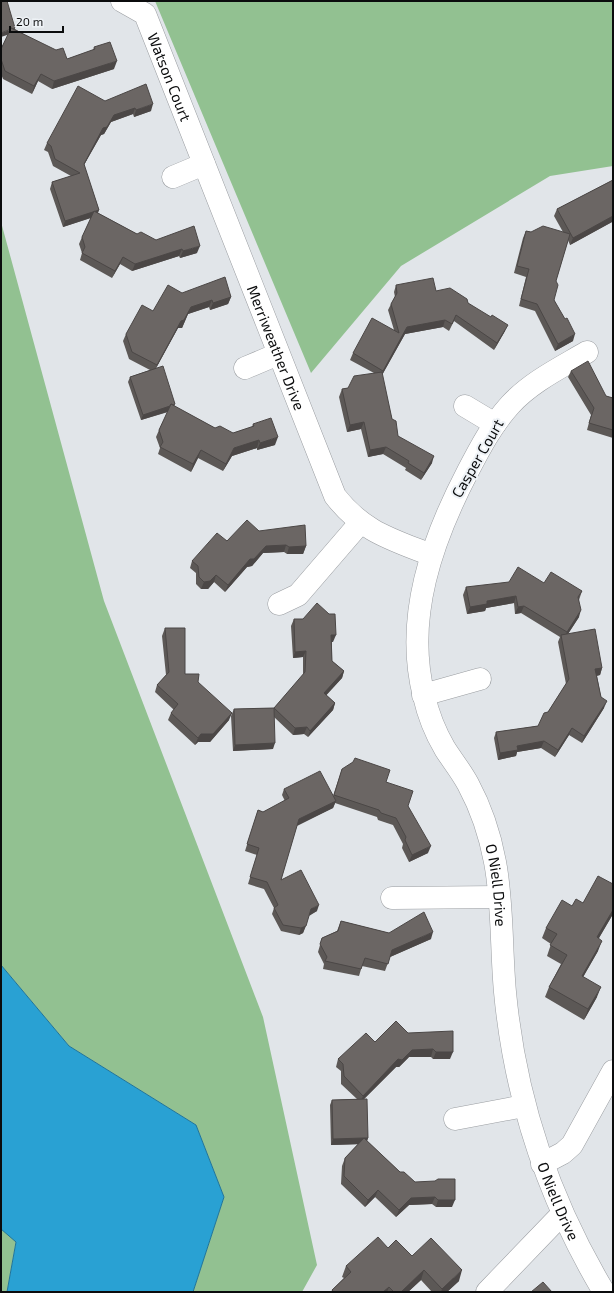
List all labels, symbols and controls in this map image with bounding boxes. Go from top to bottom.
scale bar [10,8,63,34]
text: 20 m [16,14,43,28]
street label: Watson Court [144,30,195,124]
street label: Merriweather Drive [244,283,309,413]
street label: Casper Court [447,415,507,500]
street label: O Niell Drive [482,842,510,927]
street label: O Niell Drive [534,1159,583,1243]

